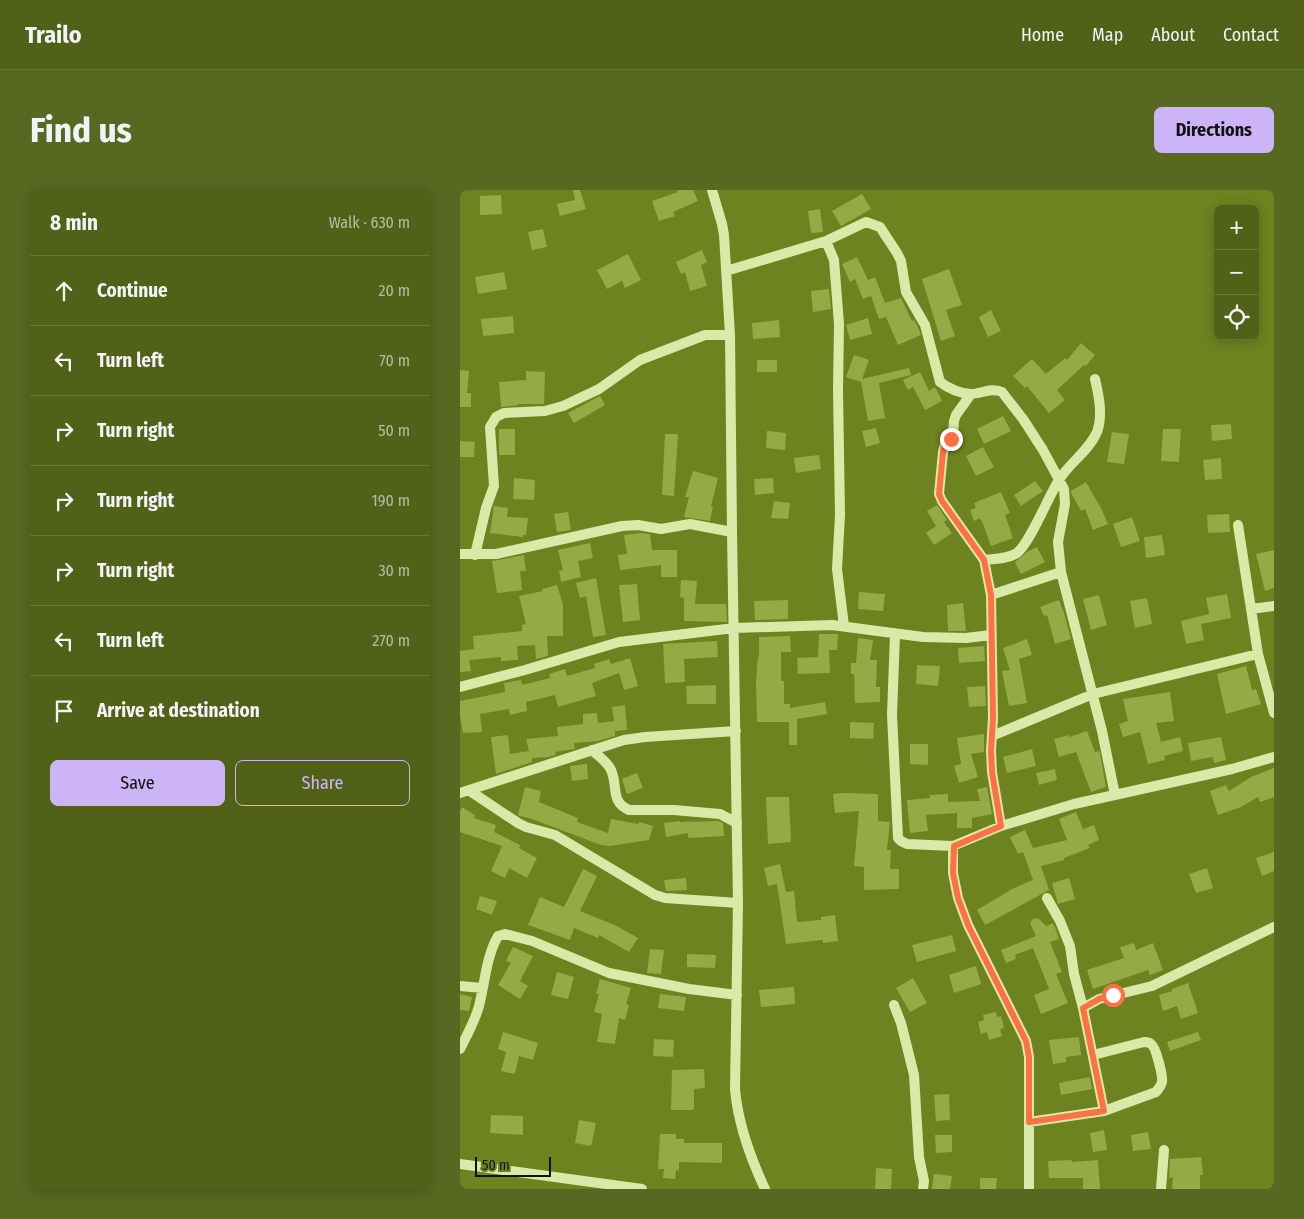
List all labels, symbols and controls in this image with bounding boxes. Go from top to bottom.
text: Trailo [25,21,82,49]
text: Home [1021,24,1064,46]
text: Map [1092,24,1123,46]
text: About [1151,24,1195,46]
text: Contact [1223,24,1279,46]
button: Directions [1154,107,1274,153]
text: Find us [30,109,132,151]
map controls [1214,205,1259,340]
button: + [1214,205,1259,250]
text: 8 min [50,210,98,236]
text: Walk · 630 m [329,213,410,232]
button: − [1214,250,1259,295]
icon: ahead [50,277,78,305]
text: Continue [97,279,168,302]
text: 20 m [379,281,410,300]
button: locate [1214,295,1259,340]
icon: left [50,347,78,375]
text: Turn left [97,349,164,372]
text: 70 m [379,351,410,370]
icon: right [50,417,78,445]
text: Turn right [97,419,174,442]
text: 50 m [378,421,410,440]
route end [940,428,963,451]
icon: right [50,487,78,515]
text: Turn right [97,489,174,512]
text: 190 m [372,491,410,510]
icon: right [50,557,78,585]
text: Turn right [97,559,174,582]
text: 30 m [378,561,410,580]
icon: left [50,627,78,655]
text: Turn left [97,629,164,652]
text: 270 m [372,631,410,650]
icon: arrive [50,697,78,725]
text: Arrive at destination [97,699,260,722]
button: Save [50,760,225,806]
button: Share [235,760,410,806]
route start [1102,984,1125,1007]
scale bar [475,1154,551,1177]
text: 50 m [482,1157,510,1174]

